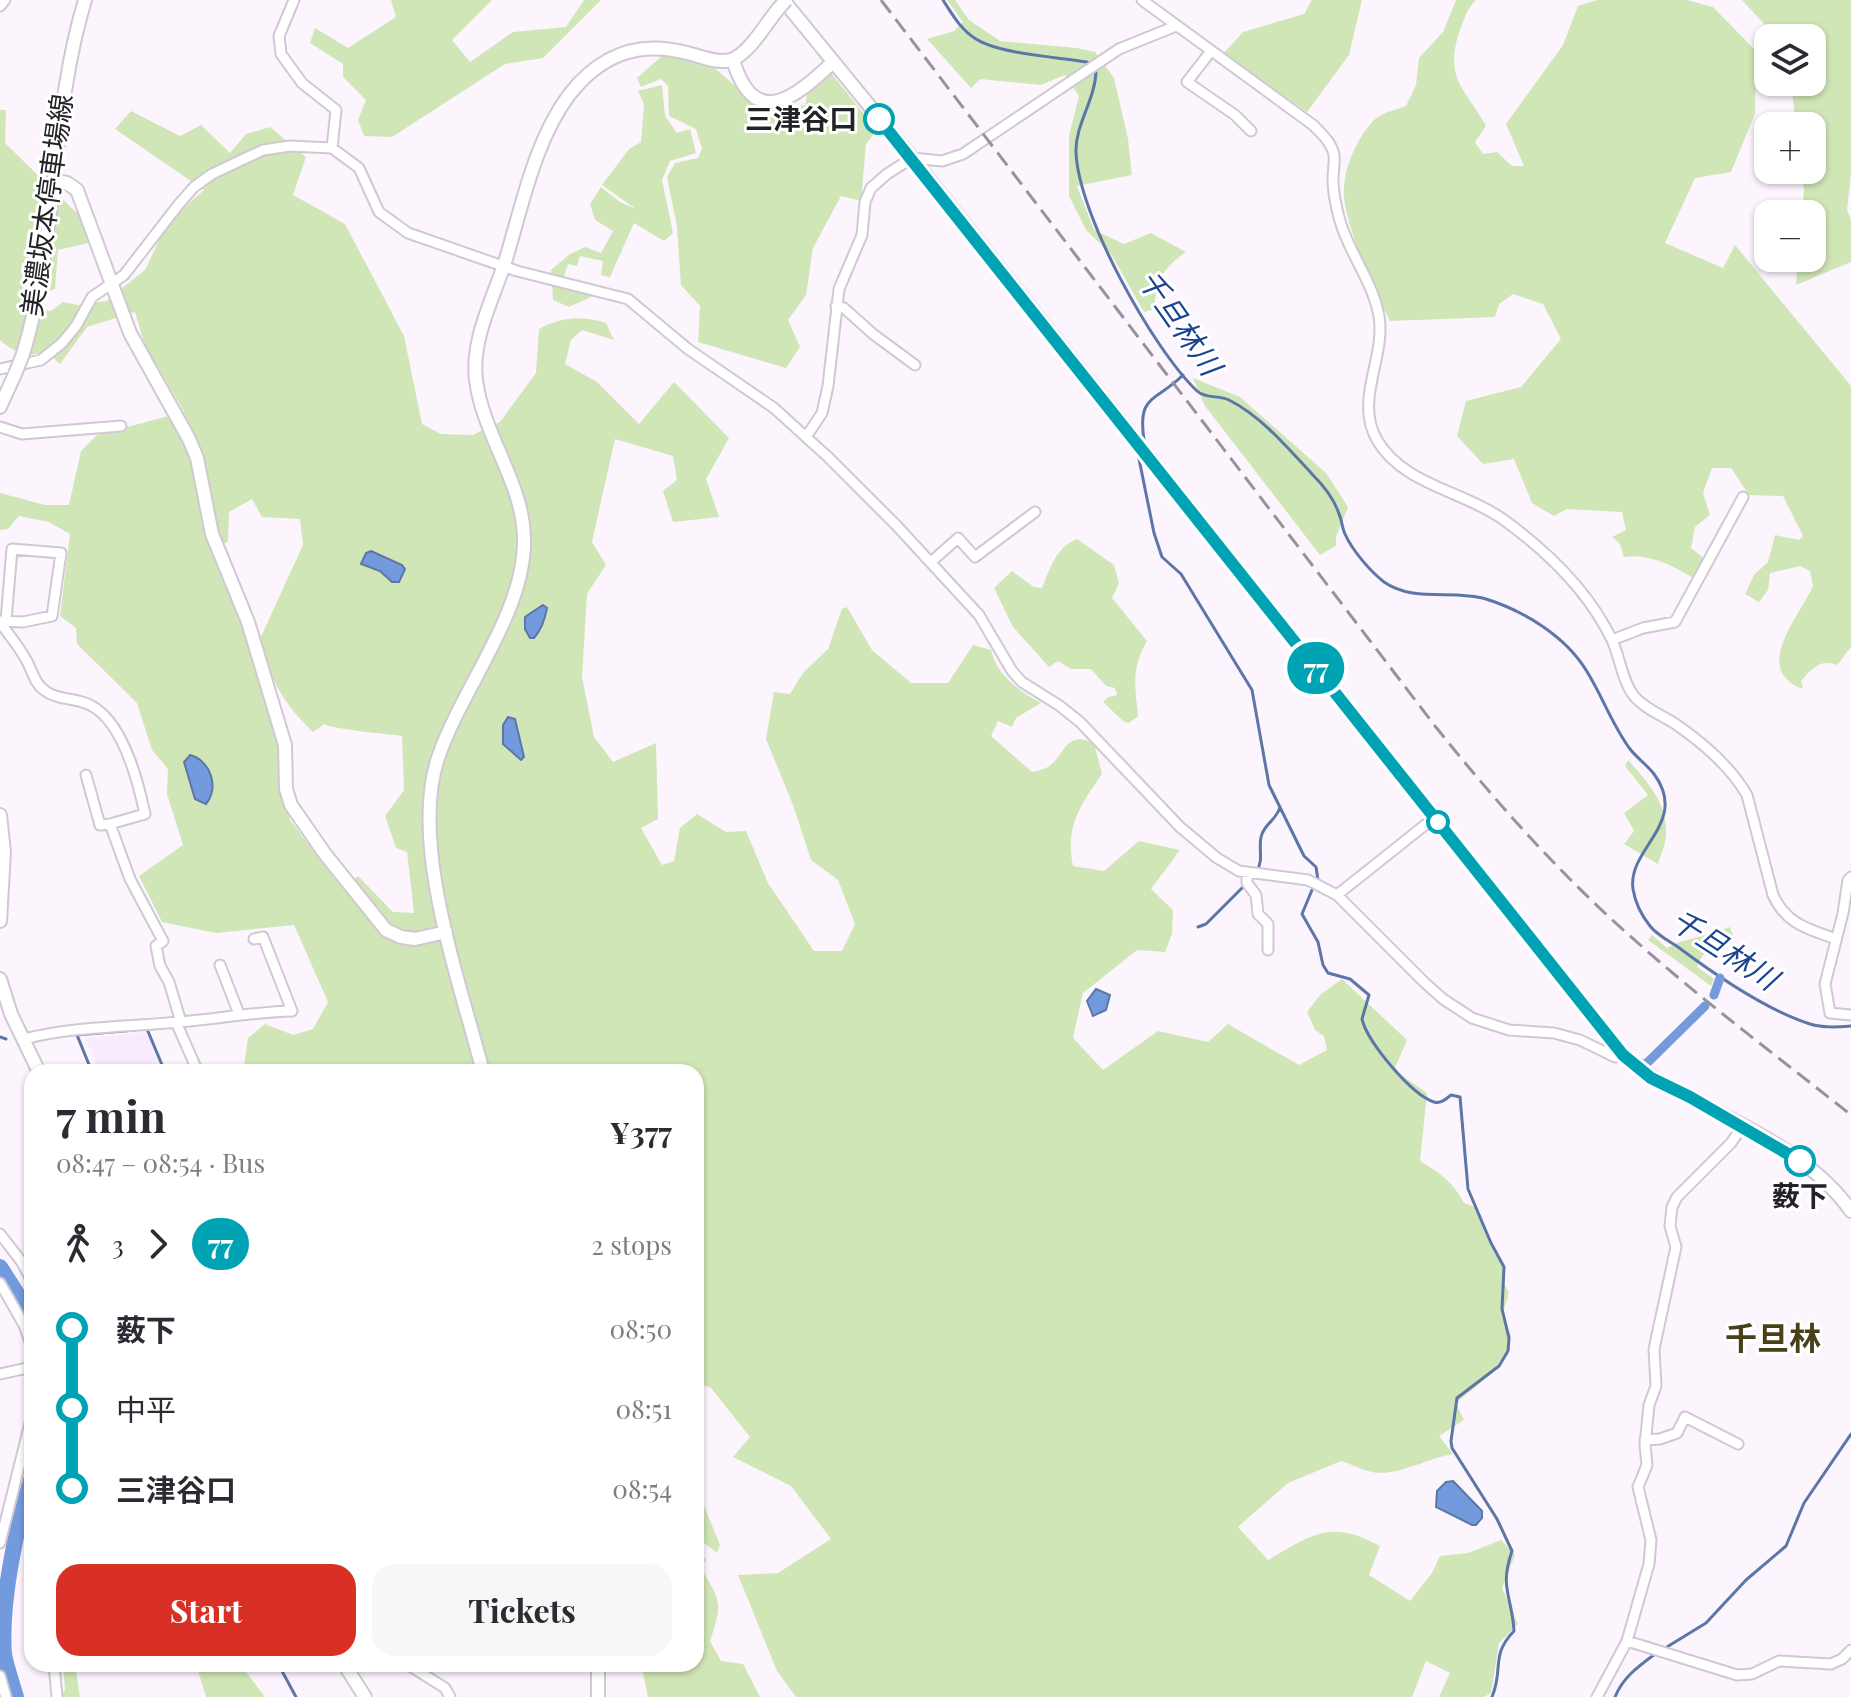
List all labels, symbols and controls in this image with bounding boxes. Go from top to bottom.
map controls [1754,24,1826,272]
button: layers [1754,24,1826,96]
street label: 美濃坂本停車場線 [12,91,79,318]
place label: 三津谷口 [745,99,857,136]
marker: 三津谷口 [864,104,894,134]
button: + [1754,112,1826,184]
button: − [1754,200,1826,272]
water label: 千旦林川 [1130,261,1233,385]
line badge: 77 [1280,642,1352,694]
text: 77 [1303,649,1329,686]
unlabelled marker [1427,811,1449,833]
water label: 千旦林川 [1664,899,1789,999]
text: 7 min [56,1085,166,1144]
text: ¥377 [610,1112,672,1152]
text: 08:47 – 08:54 · Bus [56,1145,265,1180]
marker: 薮下 [1785,1146,1815,1176]
place label: 薮下 [1772,1176,1828,1213]
icon: walk [56,1222,100,1266]
icon: forward [136,1222,180,1266]
text: 77 [208,1225,233,1262]
text: 3 [112,1227,124,1262]
text: 2 stops [591,1227,672,1262]
text: 薮下 [116,1309,176,1349]
text: 08:50 [610,1311,672,1346]
district label: 千旦林 [1725,1315,1821,1358]
text: 中平 [116,1389,176,1429]
text: 08:51 [616,1391,672,1426]
text: 三津谷口 [116,1469,236,1509]
text: 08:54 [612,1471,672,1506]
button: Start [56,1564,356,1656]
button: Tickets [372,1564,672,1656]

